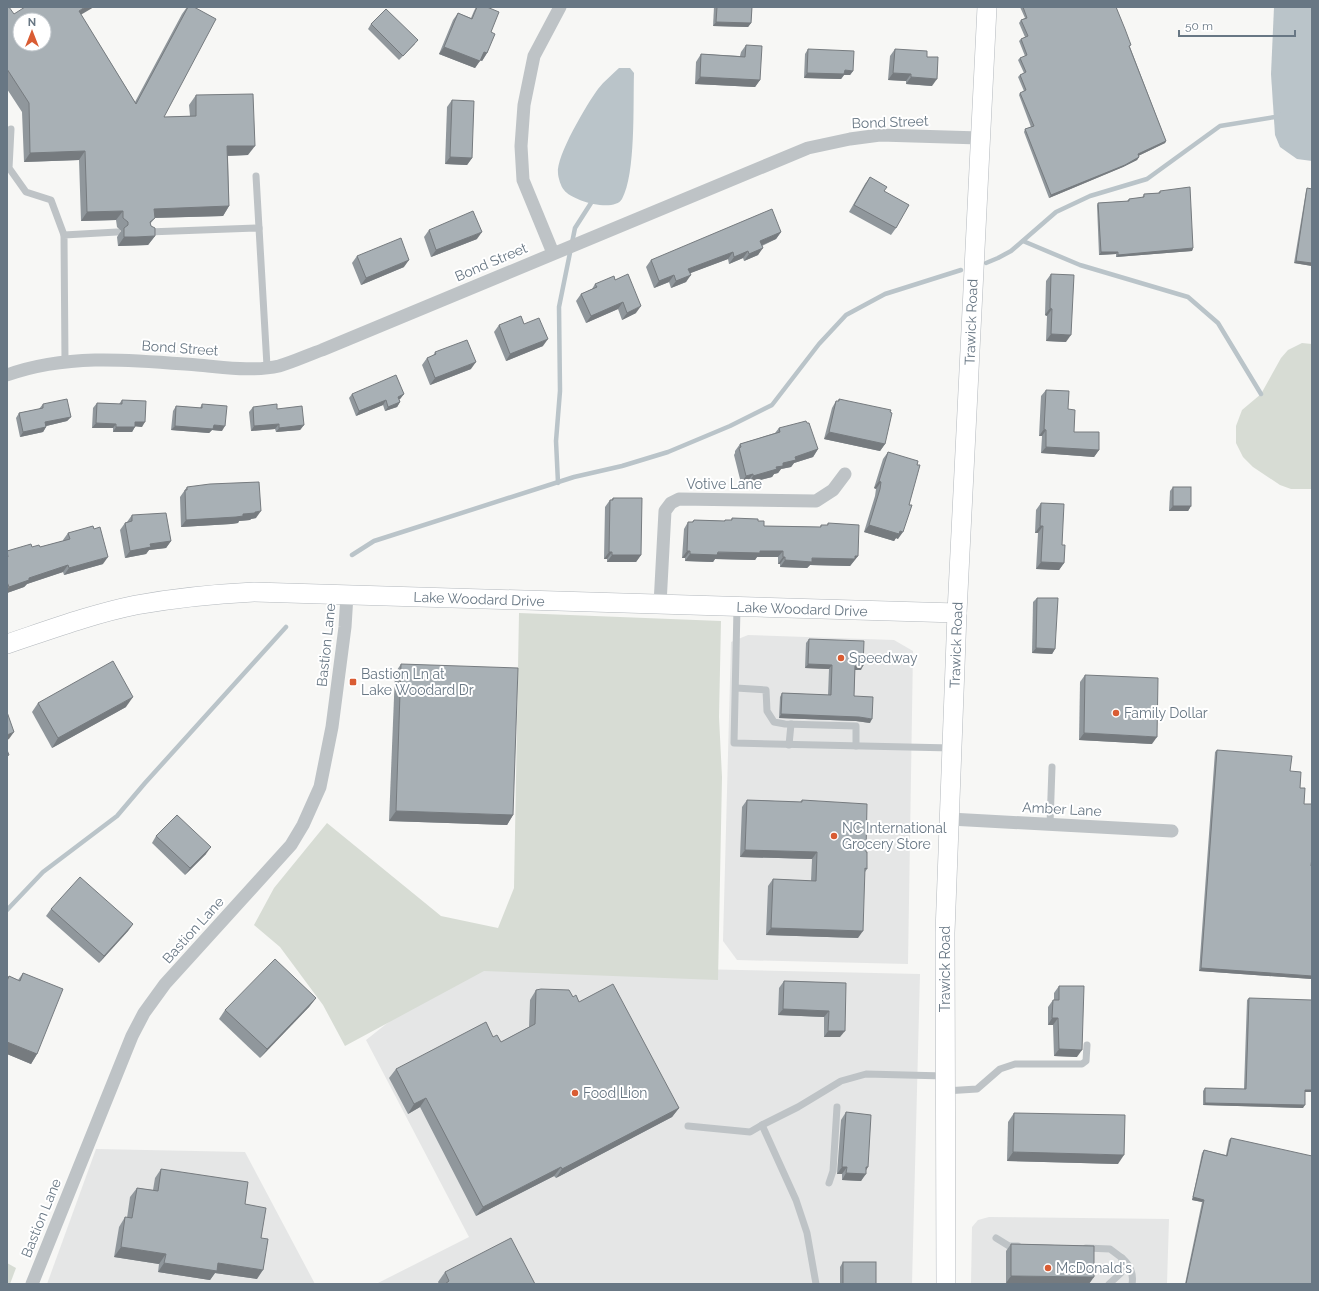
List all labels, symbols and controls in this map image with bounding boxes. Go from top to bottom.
north arrow [12,12,52,52]
scale bar [1179,12,1295,38]
text: N [28,16,36,29]
text: 50 m [1185,19,1213,33]
street label: Bond Street [851,113,929,131]
street label: Bond Street [452,239,530,284]
street label: Trawick Road [961,279,981,365]
street label: Bond Street [141,337,219,359]
street label: Votive Lane [686,476,762,492]
street label: Lake Woodard Drive [413,589,545,609]
street label: Lake Woodard Drive [736,599,868,619]
street label: Trawick Road [946,602,966,688]
street label: Bastion Lane [314,603,338,687]
place label: Speedway [849,650,918,666]
marker: Speedway [836,653,846,663]
place label: Bastion Ln at Lake Woodard Dr [361,666,474,698]
marker: Bastion Ln at Lake Woodard Dr [348,677,358,687]
place label: Family Dollar [1124,705,1208,721]
marker: Family Dollar [1111,708,1121,718]
street label: Amber Lane [1022,799,1102,819]
place label: NC International Grocery Store [842,820,947,852]
marker: NC International Grocery Store [829,831,839,841]
street label: Bastion Lane [159,894,227,966]
street label: Trawick Road [937,926,953,1012]
place label: Food Lion [583,1085,647,1101]
marker: Food Lion [570,1088,580,1098]
street label: Bastion Lane [18,1176,64,1260]
place label: McDonald's [1056,1260,1132,1276]
marker: McDonald's [1043,1263,1053,1273]

